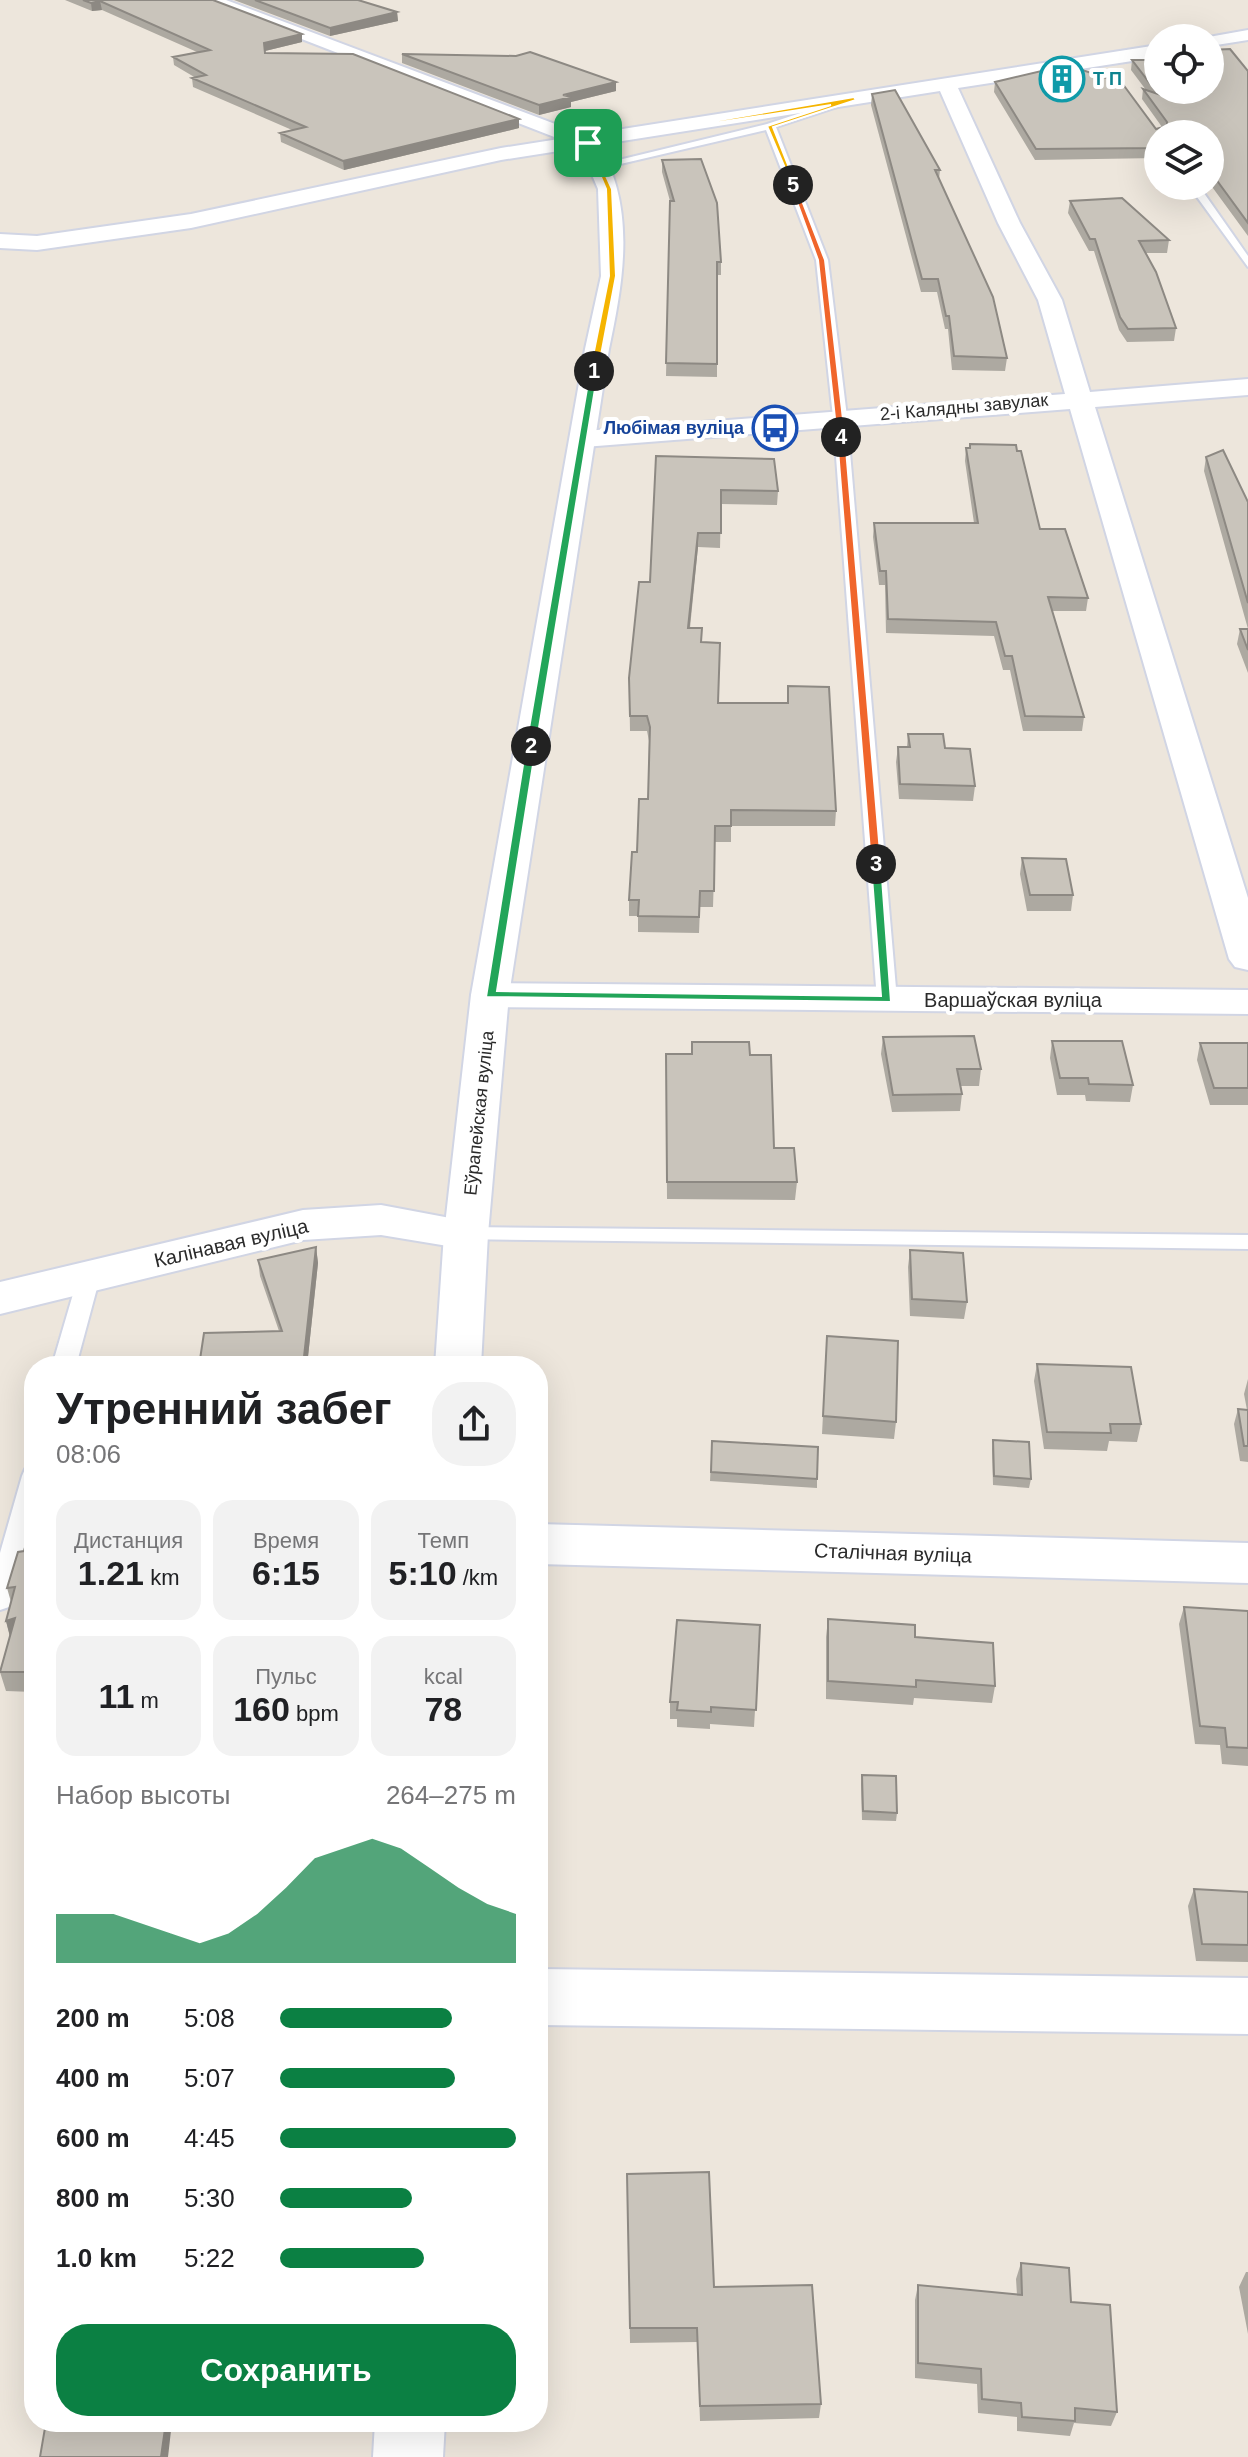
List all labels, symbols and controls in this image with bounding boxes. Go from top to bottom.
map controls [1144,24,1224,200]
button: locate [1144,24,1224,104]
building icon: Т П [1038,55,1086,103]
place label: Т П [1093,69,1122,89]
pin [554,109,622,177]
button: layers [1144,120,1224,200]
icon: arrive [566,121,610,165]
pin: 5 [773,165,813,205]
text: 5 [787,172,799,197]
pin: 1 [574,351,614,391]
text: 1 [588,358,600,383]
street label: 2-і Калядны завулак [879,390,1049,424]
bus stop icon: Любімая вуліца [751,404,799,452]
pin: 4 [821,417,861,457]
place label: Любімая вуліца [603,418,745,438]
text: 4 [835,424,847,449]
pin: 2 [511,726,551,766]
text: 2 [525,733,537,758]
pin: 3 [856,844,896,884]
text: 3 [870,851,882,876]
street label: Варшаўская вуліца [924,989,1103,1011]
street label: Еўрапейская вуліца [460,1029,498,1196]
street label: Калінавая вуліца [152,1214,311,1271]
button: share [432,1382,516,1466]
text: Утренний забег [56,1384,391,1433]
text: 08:06 [56,1439,121,1469]
text: Дистанция [74,1528,183,1553]
text: Время [253,1528,319,1553]
text: Темп [418,1528,469,1553]
street label: Сталічная вуліца [814,1539,973,1567]
text: 1.21 [78,1554,144,1592]
text: 6:15 [252,1554,320,1592]
text: 5:10 [389,1554,457,1592]
text: km [144,1565,179,1590]
text: /km [457,1565,498,1590]
text: Пульс [255,1664,317,1689]
text: kcal [424,1664,463,1689]
text: 11 [98,1677,134,1715]
text: m [134,1688,159,1713]
text: 160 [233,1690,290,1728]
text: 78 [424,1690,462,1728]
text: bpm [290,1701,339,1726]
text: Набор высоты [56,1780,231,1810]
text: 264–275 m [386,1780,516,1810]
text: 200 m [56,2003,130,2033]
text: 5:08 [184,2003,235,2033]
text: 400 m [56,2063,130,2093]
text: 5:07 [184,2063,235,2093]
text: 600 m [56,2123,130,2153]
text: 4:45 [184,2123,235,2153]
text: 800 m [56,2183,130,2213]
text: 5:30 [184,2183,235,2213]
text: 1.0 km [56,2243,137,2273]
text: 5:22 [184,2243,235,2273]
button: Сохранить [56,2324,516,2416]

